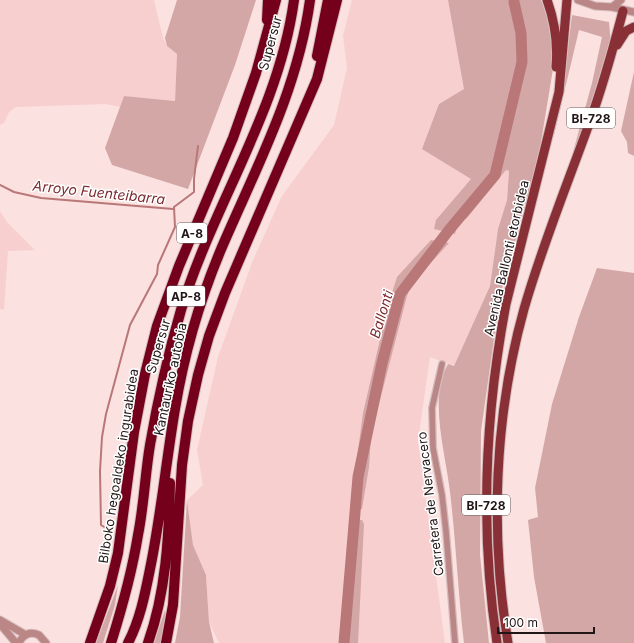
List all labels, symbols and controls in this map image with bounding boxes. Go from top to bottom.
street label: Supersur [255,14,285,72]
road number: BI-728 [567,108,615,128]
water label: Arroyo Fuenteibarra [31,176,166,207]
street label: Avenida Ballonti etorbidea [480,178,532,338]
road number: A-8 [177,223,207,243]
road number: AP-8 [167,286,205,306]
water label: Ballonti [366,287,396,340]
street label: Supersur [143,317,173,375]
street label: Kantauriko autobia [150,321,190,437]
street label: Bilboko hegoaldeko ingurabidea [95,367,141,565]
street label: Carretera de Nervacero [413,431,447,577]
road number: BI-728 [462,495,510,515]
scale bar [498,609,594,635]
text: 100 m [504,615,538,630]

